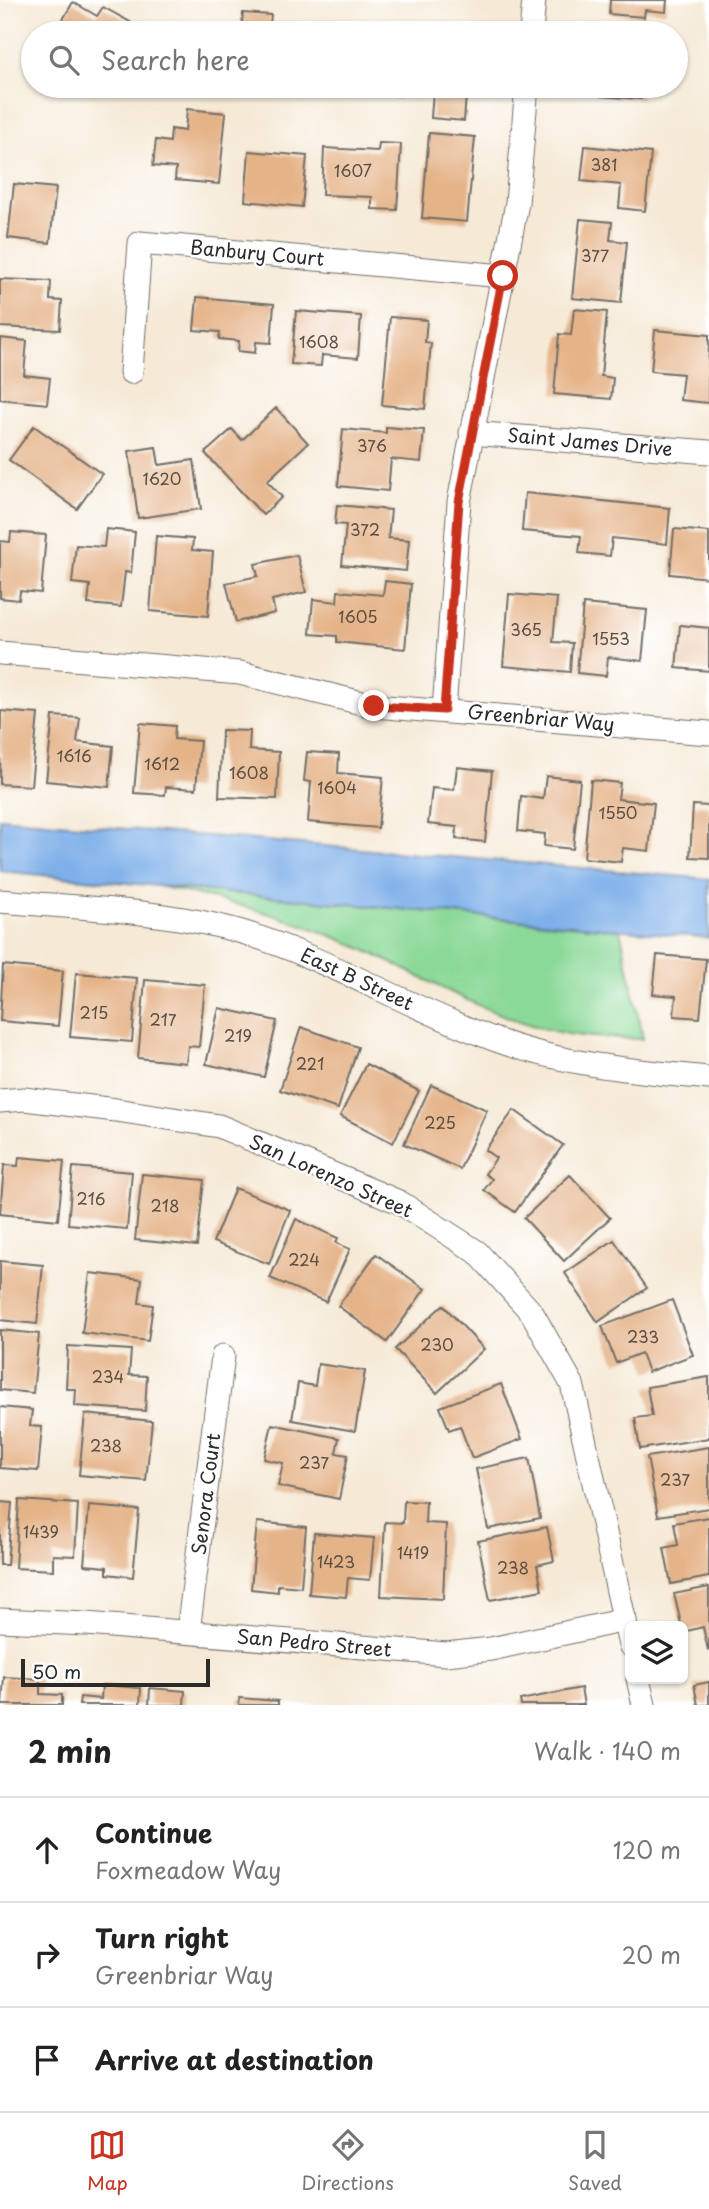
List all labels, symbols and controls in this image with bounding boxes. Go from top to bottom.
search box [21,21,688,98]
text: Search here [101,40,250,79]
icon: search [45,41,83,79]
house number: 381 [591,152,617,176]
house number: 1607 [334,158,372,182]
street label: Banbury Court [189,232,326,272]
house number: 377 [581,243,609,267]
route start [487,260,518,291]
house number: 1608 [299,329,339,353]
street label: Saint James Drive [506,420,674,462]
house number: 376 [357,433,387,457]
house number: 1620 [143,466,181,490]
house number: 372 [350,517,380,541]
house number: 1605 [338,604,378,628]
house number: 365 [510,617,542,641]
house number: 1553 [592,626,630,650]
route end [358,690,389,721]
street label: Greenbriar Way [466,697,616,737]
house number: 1616 [56,743,92,767]
house number: 1612 [144,751,180,775]
house number: 1608 [229,760,269,784]
house number: 1604 [317,775,357,799]
house number: 1550 [598,800,638,824]
street label: East B Street [296,940,419,1017]
house number: 215 [80,1000,108,1024]
house number: 217 [149,1007,177,1031]
house number: 219 [224,1023,252,1047]
house number: 221 [296,1051,324,1075]
house number: 225 [424,1110,456,1134]
street label: San Lorenzo Street [245,1126,418,1224]
house number: 216 [77,1186,106,1210]
house number: 218 [150,1193,180,1217]
house number: 224 [288,1247,320,1271]
house number: 233 [627,1324,659,1348]
house number: 230 [420,1332,454,1356]
house number: 234 [92,1364,124,1388]
street label: Senora Court [184,1431,226,1556]
house number: 238 [90,1433,122,1457]
house number: 237 [299,1450,329,1474]
house number: 237 [660,1467,690,1491]
house number: 1439 [23,1519,59,1543]
house number: 1419 [397,1540,429,1564]
house number: 1423 [317,1549,355,1573]
house number: 238 [497,1555,529,1579]
street label: San Pedro Street [236,1621,393,1663]
map controls [625,1621,688,1684]
button: layers [625,1621,688,1684]
scale bar [21,1656,210,1688]
text: 50 m [32,1657,81,1685]
text: 2 min [28,1728,112,1773]
text: Walk · 140 m [534,1733,681,1768]
text: Continue [95,1813,212,1852]
icon: ahead [28,1831,66,1869]
text: 120 m [613,1832,681,1867]
text: Foxmeadow Way [95,1852,281,1887]
text: Turn right [95,1918,229,1957]
icon: right [28,1936,66,1974]
text: 20 m [622,1937,681,1972]
text: Greenbriar Way [95,1957,273,1992]
text: Arrive at destination [95,2040,374,2079]
icon: arrive [28,2041,66,2079]
tab: Map [87,2126,128,2196]
tab: Directions [302,2126,394,2196]
tab: Saved [568,2126,622,2196]

